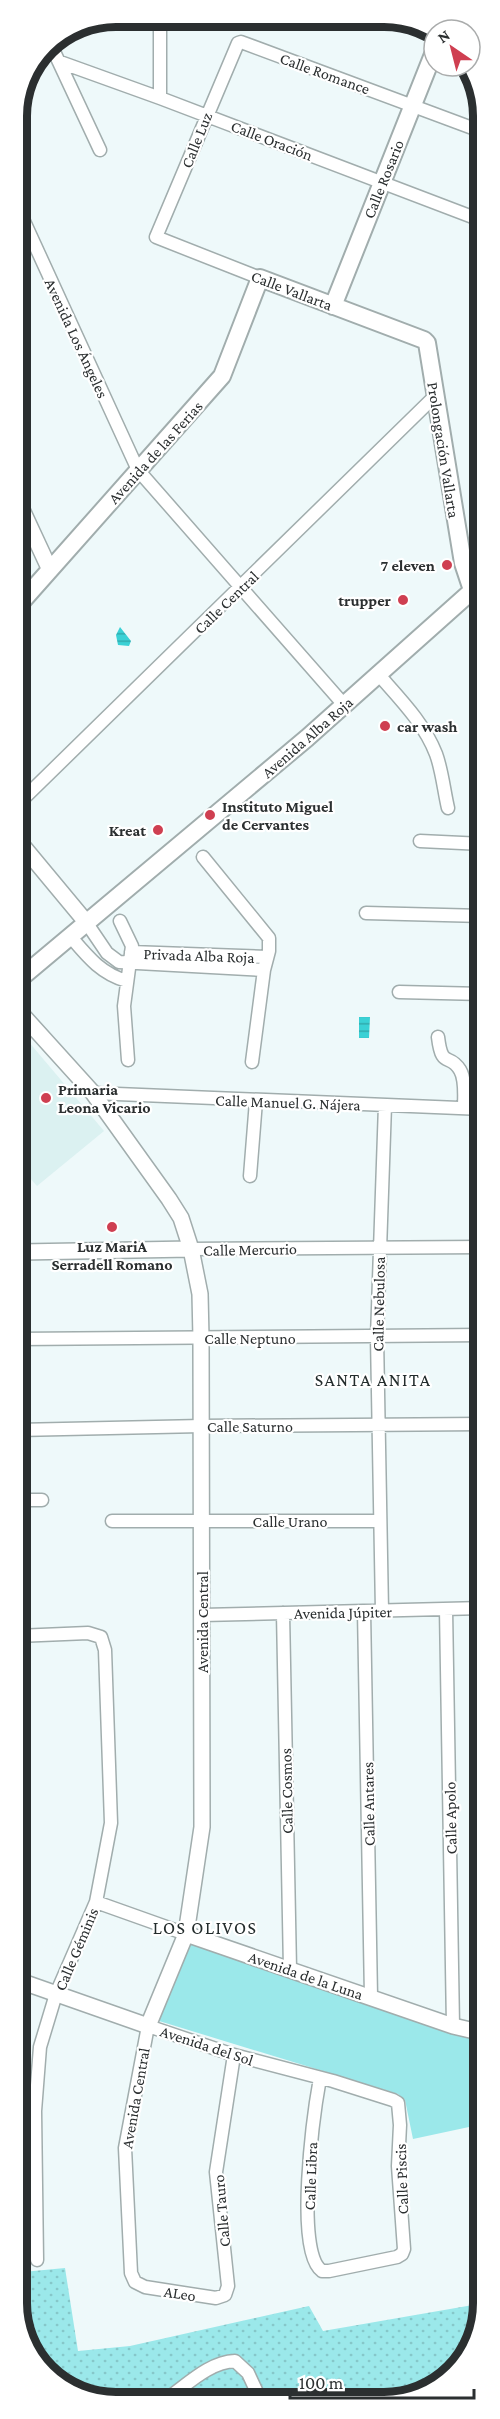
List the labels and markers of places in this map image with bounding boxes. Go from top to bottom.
place label: 7 eleven [381,557,435,574]
marker: 7 eleven [440,558,454,572]
place label: trupper [338,592,392,609]
marker: trupper [396,593,410,607]
place label: car wash [397,718,458,735]
marker: car wash [378,719,392,733]
place label: Instituto Miguel de Cervantes [222,798,334,833]
marker: Instituto Miguel de Cervantes [203,808,217,822]
place label: Kreat [109,822,146,839]
marker: Kreat [151,823,165,837]
place label: Primaria Leona Vicario [58,1081,151,1116]
marker: Primaria Leona Vicario [39,1091,53,1105]
marker: Luz MariA Serradell Romano [105,1220,119,1234]
place label: Luz MariA Serradell Romano [52,1238,173,1273]

